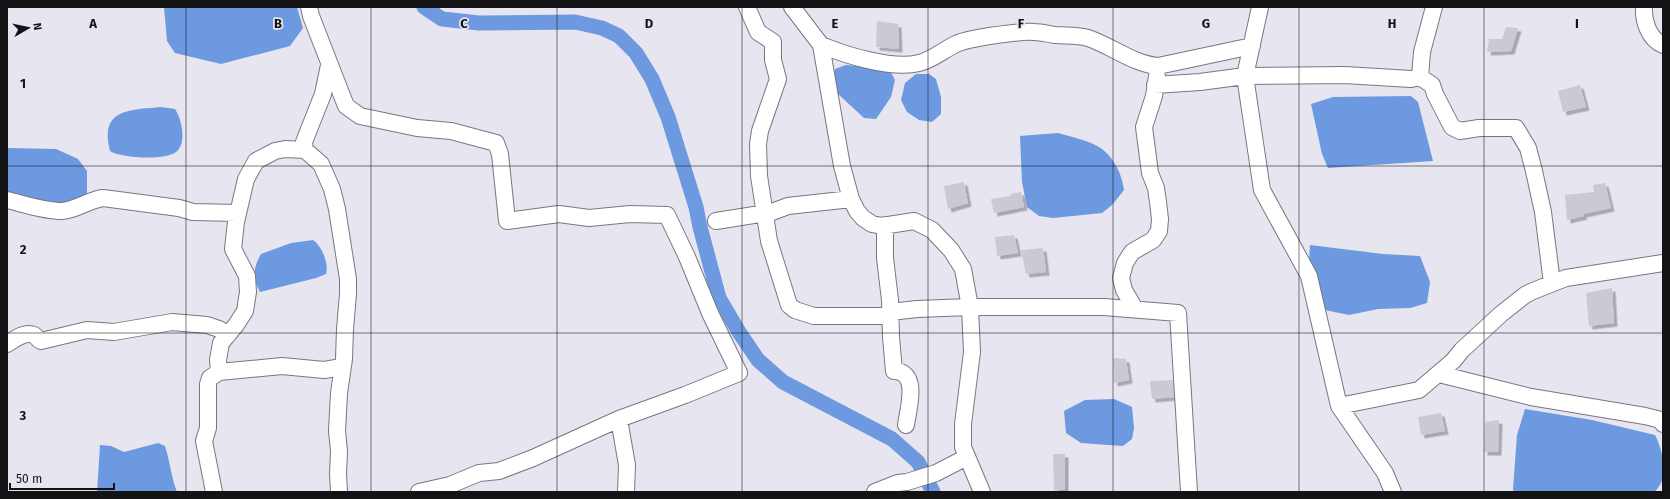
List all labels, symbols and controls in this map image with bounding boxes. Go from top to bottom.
north arrow [8,8,48,48]
text: A [88,16,97,31]
text: B [274,16,282,31]
text: C [460,16,468,31]
text: D [645,16,654,31]
text: E [832,16,839,31]
text: F [1018,16,1025,31]
text: G [1202,16,1210,31]
text: H [1388,16,1396,31]
text: I [1575,16,1579,31]
text: N [30,22,44,31]
text: 1 [20,76,26,91]
text: 2 [20,242,27,257]
text: 3 [19,408,27,423]
scale bar [10,465,114,491]
text: 50 m [16,472,42,486]

